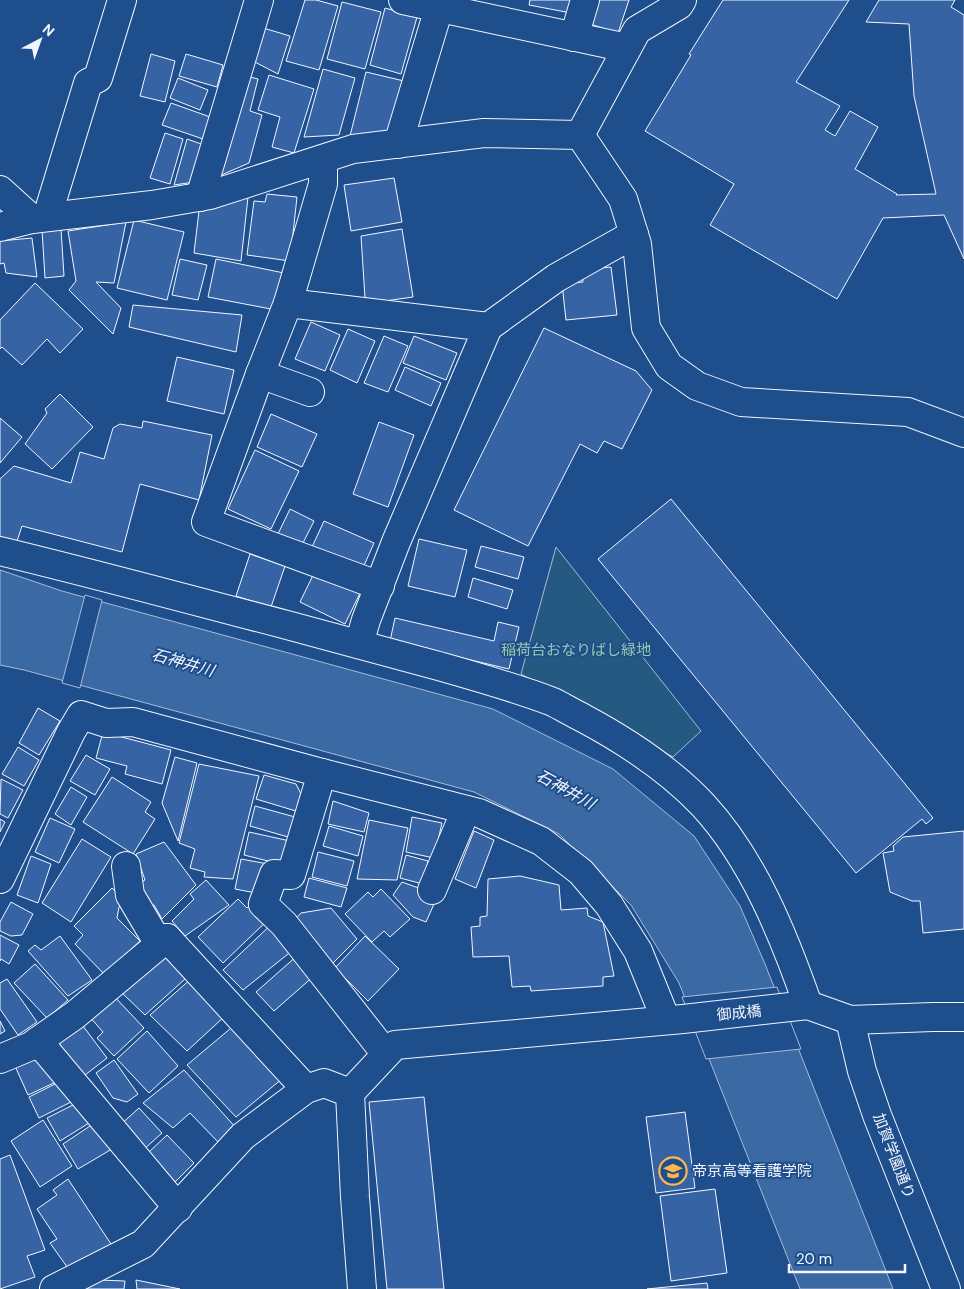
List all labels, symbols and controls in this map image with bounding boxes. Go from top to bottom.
north arrow [15,15,65,65]
text: N [39,20,58,40]
park label: 稲荷台おなりばし緑地 [501,640,651,660]
water label: 石神井川 [149,644,218,682]
water label: 石神井川 [533,765,601,815]
street label: 御成橋 [716,1001,762,1025]
street label: 加賀学園通り [869,1110,919,1202]
school or university icon: 帝京高等看護学院 [658,1156,688,1186]
place label: 帝京高等看護学院 [692,1161,812,1181]
scale bar [789,1242,905,1274]
text: 20 m [796,1249,832,1269]

